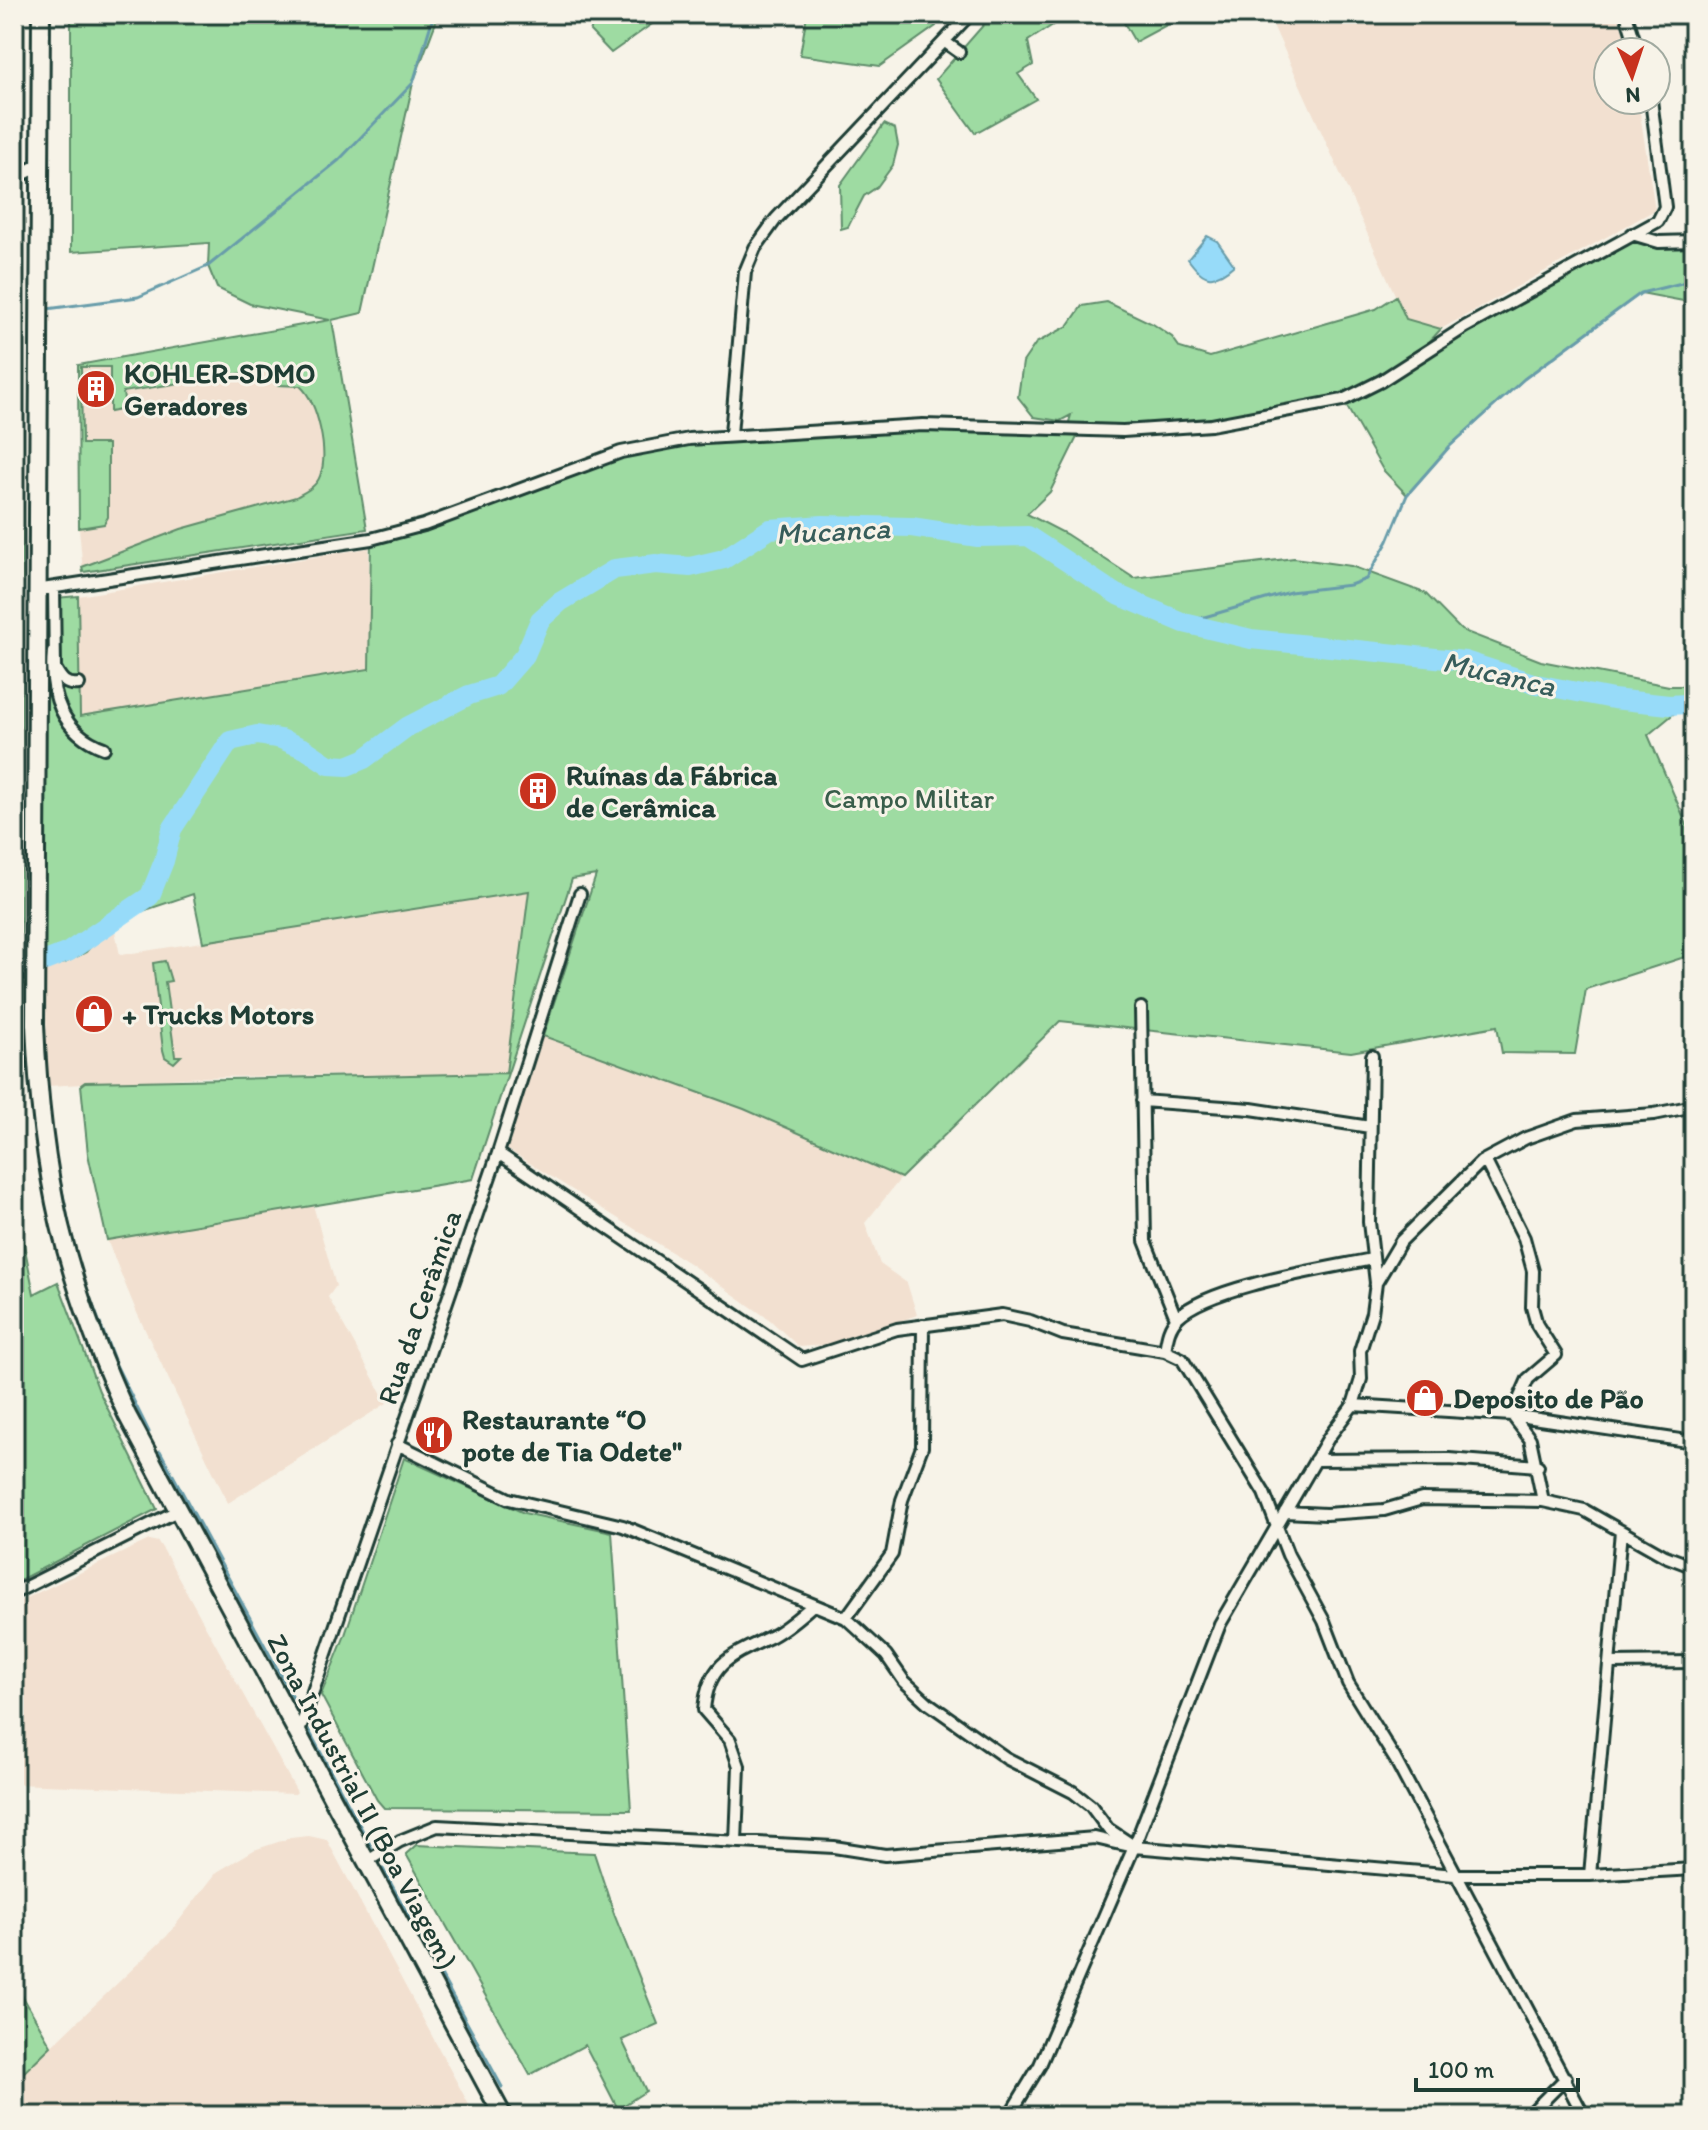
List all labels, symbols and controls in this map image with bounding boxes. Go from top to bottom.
north arrow [1592,36,1672,116]
text: N [1625,82,1641,109]
place label: KOHLER-SDMO Geradores [124,356,316,422]
building icon: KOHLER-SDMO Geradores [75,368,117,410]
water label: Mucanca [775,509,892,552]
water label: Mucanca [1439,643,1560,705]
place label: Ruínas da Fábrica de Cerâmica [566,758,777,824]
building icon: Ruínas da Fábrica de Cerâmica [517,770,559,812]
park label: Campo Militar [824,781,995,815]
shop icon: + Trucks Motors [73,993,115,1035]
place label: + Trucks Motors [122,997,314,1031]
street label: Rua da Cerâmica [370,1205,468,1409]
shop icon: Deposito de Pão [1404,1377,1446,1419]
place label: Deposito de Pão [1453,1381,1644,1415]
place label: Restaurante “O pote de Tia Odete" [461,1402,682,1468]
restaurant icon: Restaurante “O pote de Tia Odete" [413,1414,455,1456]
street label: Zona Industrial II (Boa Viagem) [260,1628,466,1974]
scale bar [1416,2042,1578,2092]
text: 100 m [1428,2055,1494,2084]

